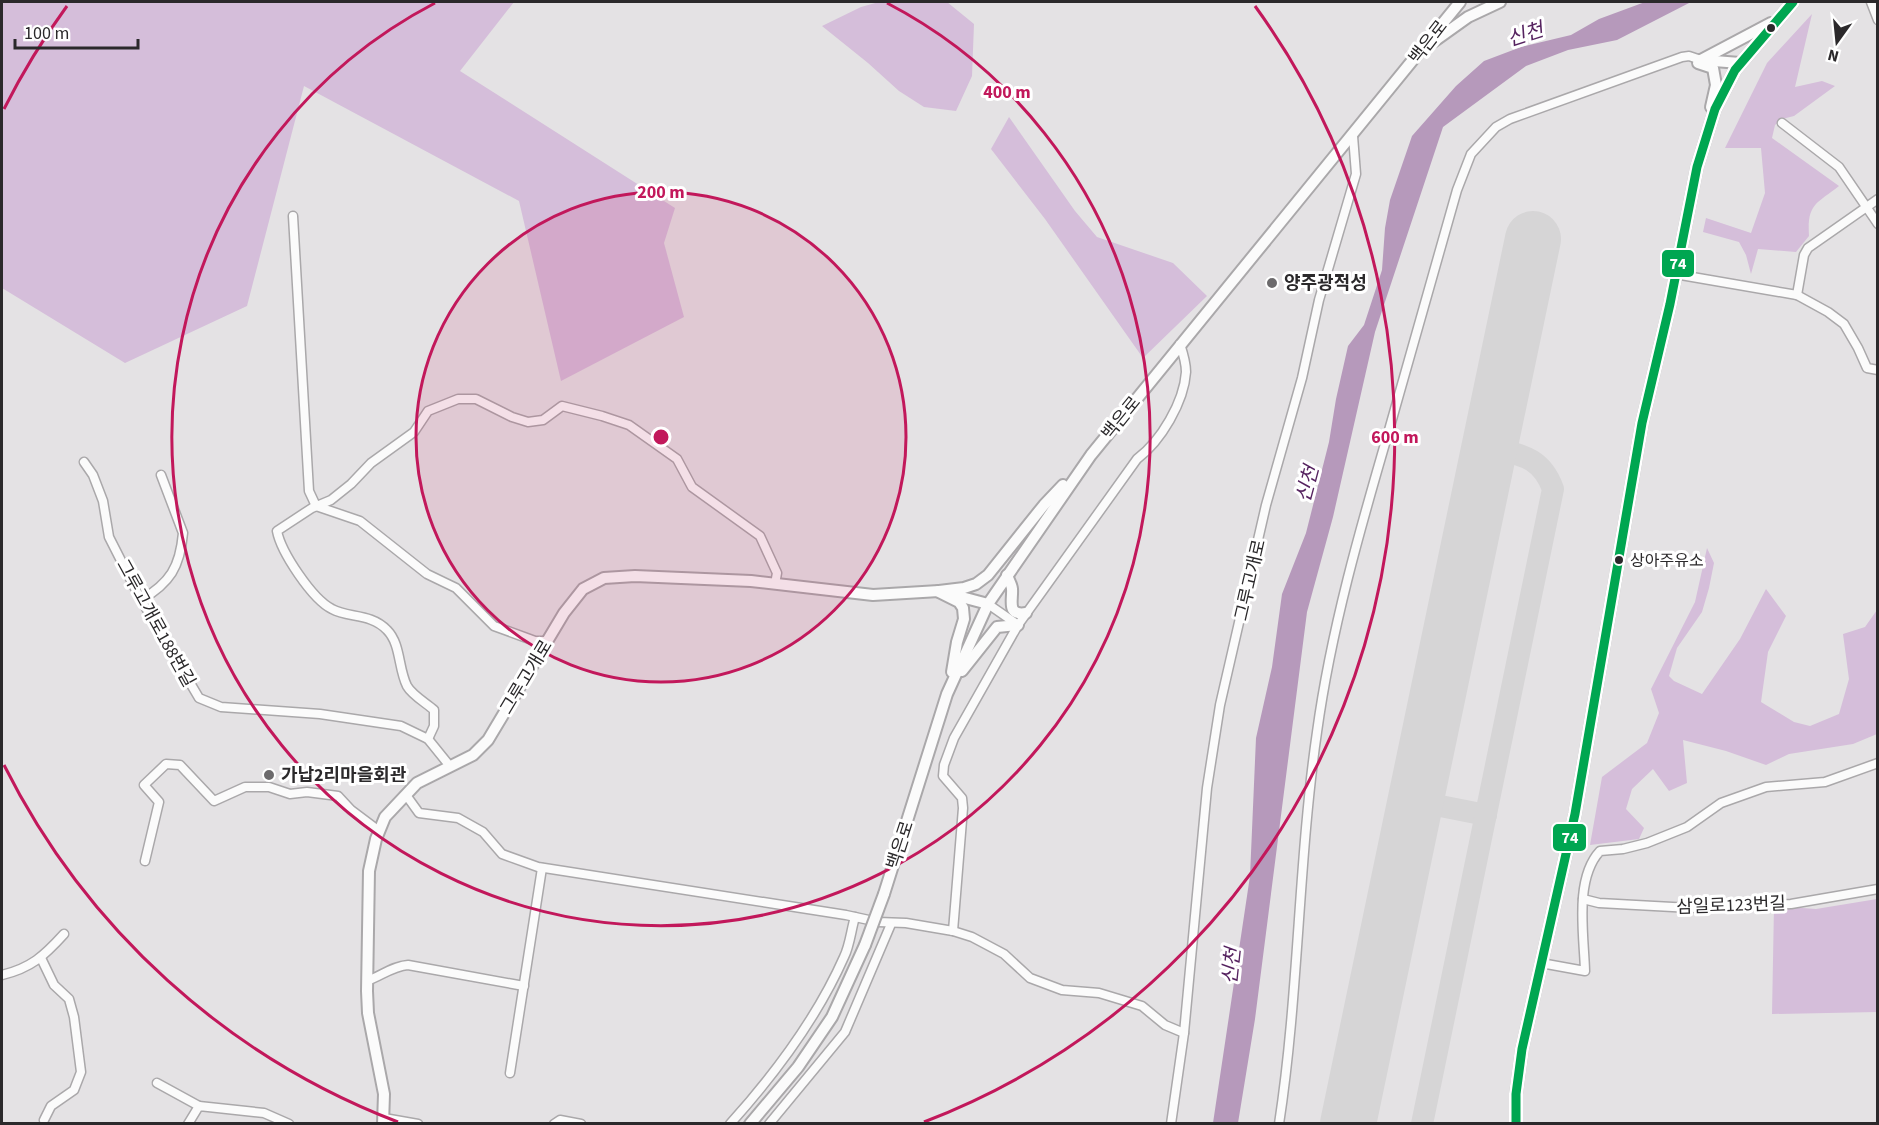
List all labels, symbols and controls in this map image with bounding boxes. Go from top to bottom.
scale bar [15,12,138,50]
north arrow [1807,12,1867,72]
street label: 백은로 [1403,15,1454,70]
water label: 신천 [1503,15,1550,54]
text: 100 m [24,21,69,46]
unlabelled marker [1765,22,1777,34]
text: N [1825,44,1841,68]
text: 400 m [983,80,1031,105]
text: 200 m [637,180,685,205]
line badge: 74 [1661,249,1695,278]
text: 74 [1670,253,1687,275]
place label: 양주광적성 [1284,271,1367,296]
marker: 양주광적성 [1265,276,1279,290]
street label: 백은로 [1096,391,1147,445]
text: 600 m [1371,425,1419,450]
centre of rings [651,427,671,447]
water label: 신천 [1290,460,1327,506]
street label: 그루고개로 [1229,537,1272,623]
place label: 상아주유소 [1630,550,1704,572]
marker: 상아주유소 [1613,554,1625,566]
street label: 그루고개로188번길 [110,555,201,692]
street label: 그루고개로 [494,635,558,719]
place label: 가납2리마을회관 [281,763,407,788]
marker: 가납2리마을회관 [262,768,276,782]
street label: 백은로 [881,818,920,873]
line badge: 74 [1552,823,1587,852]
text: 74 [1562,827,1579,849]
street label: 삼일로123번길 [1676,891,1786,920]
water label: 신천 [1216,944,1248,986]

